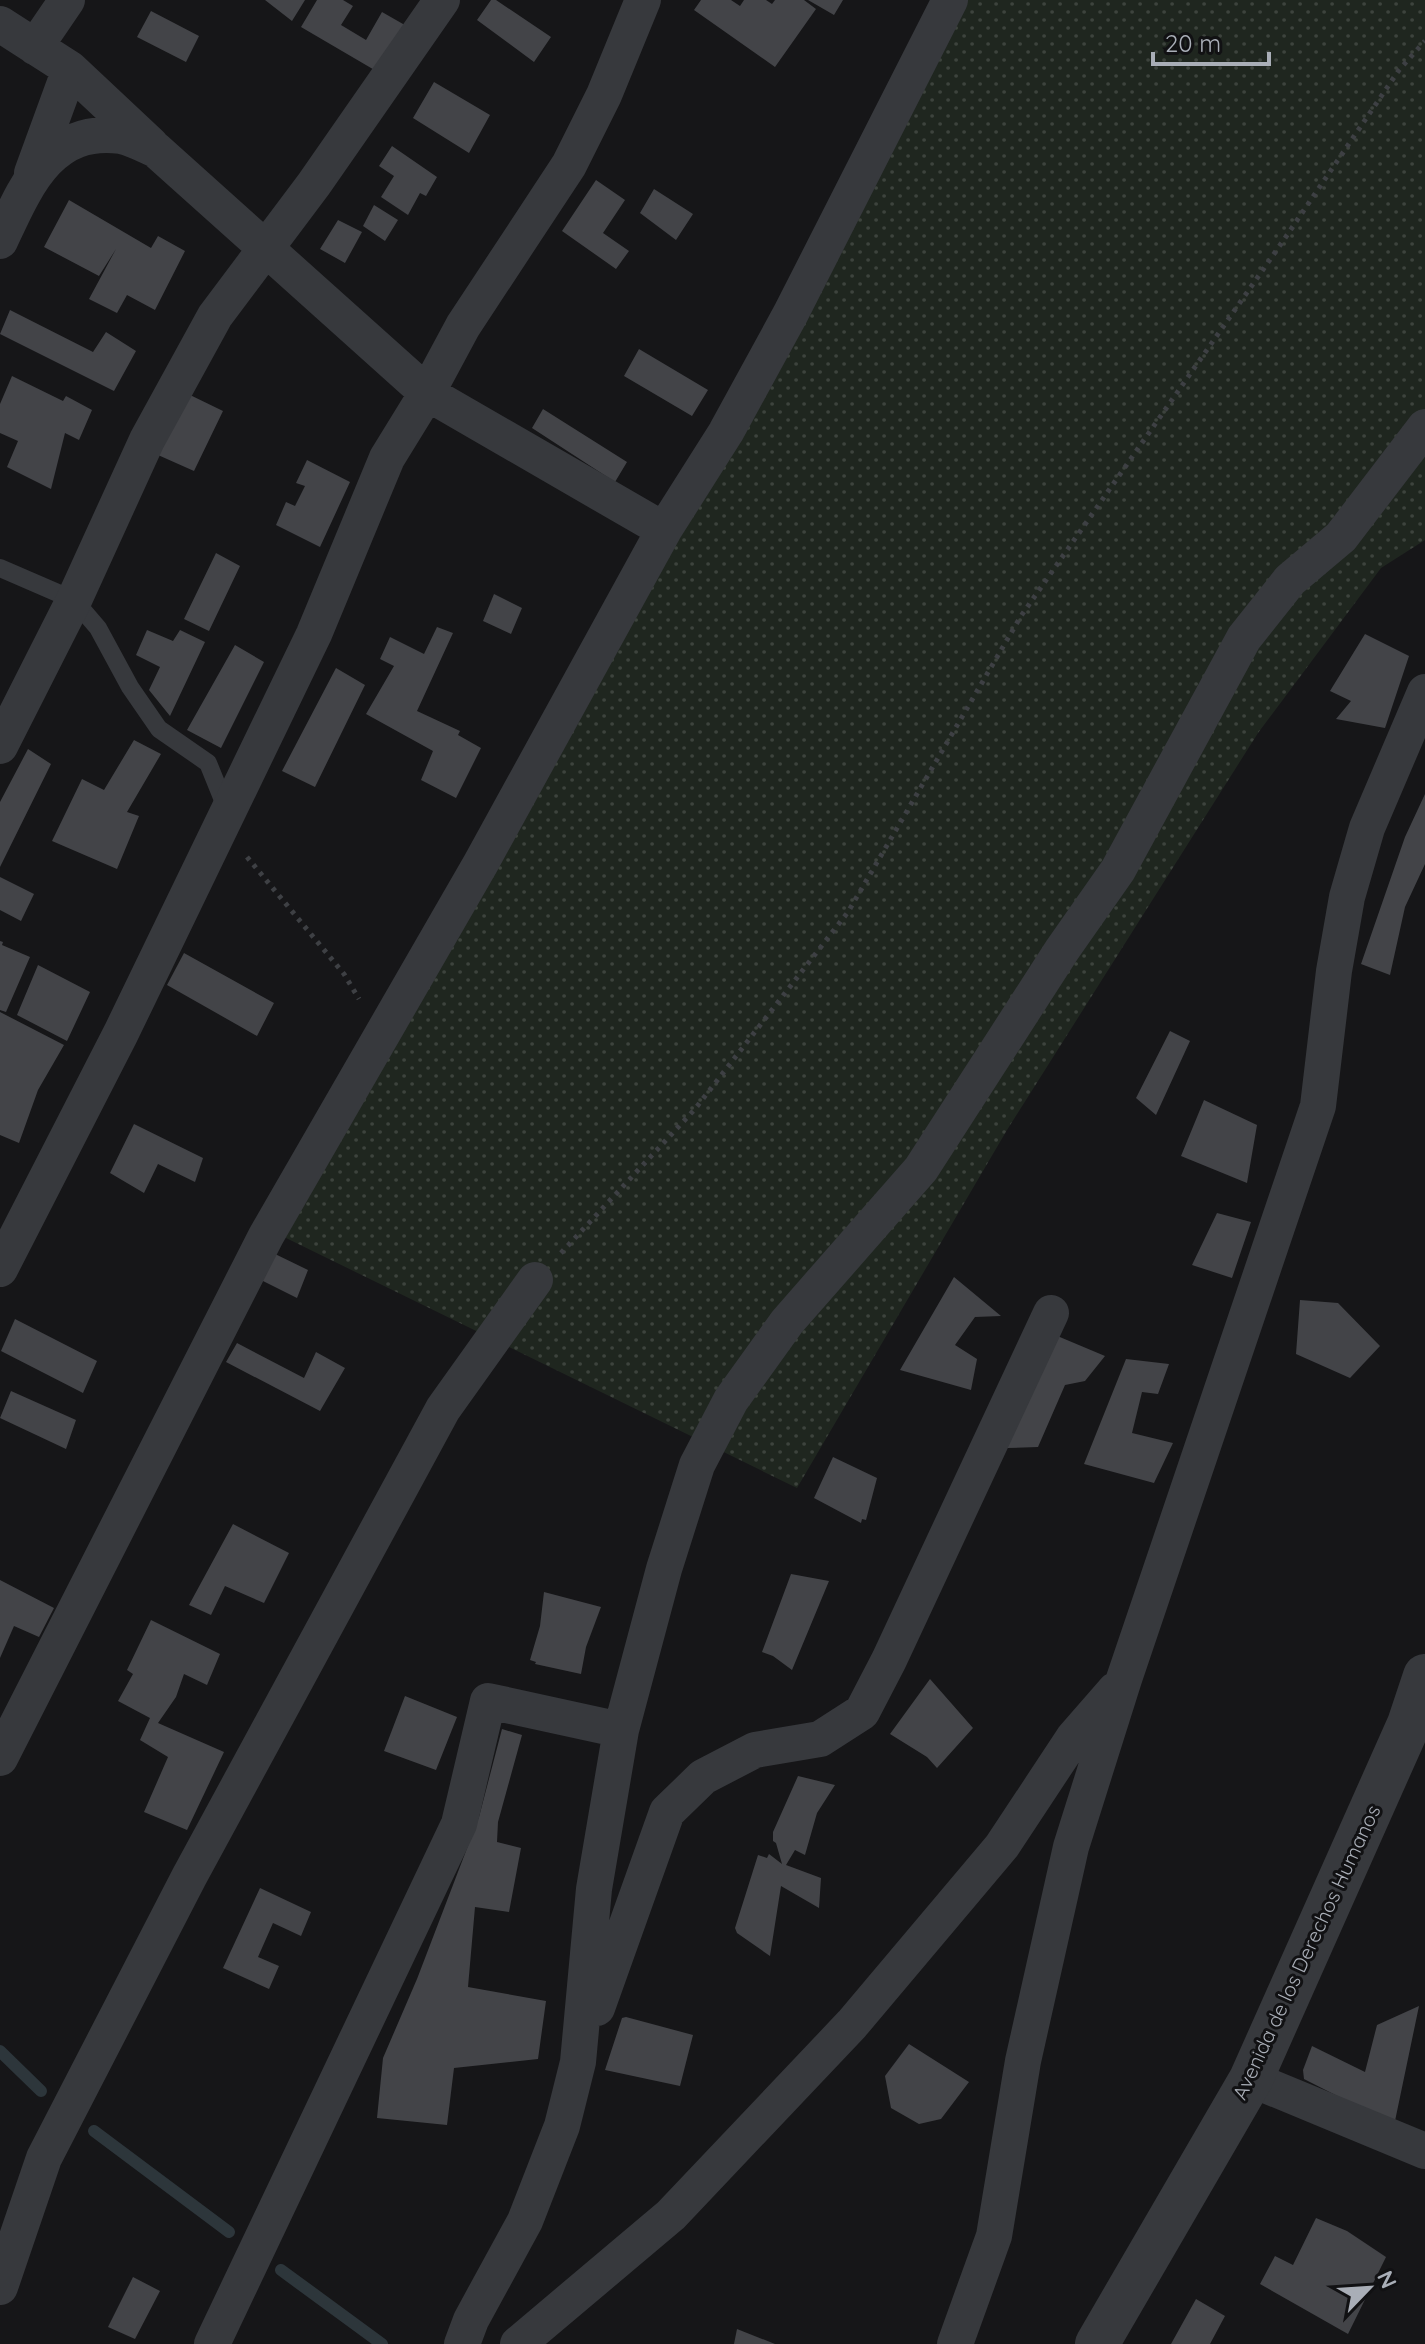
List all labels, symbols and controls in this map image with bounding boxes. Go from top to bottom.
scale bar [1153,16,1269,66]
text: 20 m [1165,28,1221,58]
street label: Avenida de los Derechos Humanos [1227,1801,1385,2103]
north arrow [1329,2248,1409,2328]
text: N [1371,2266,1403,2293]

